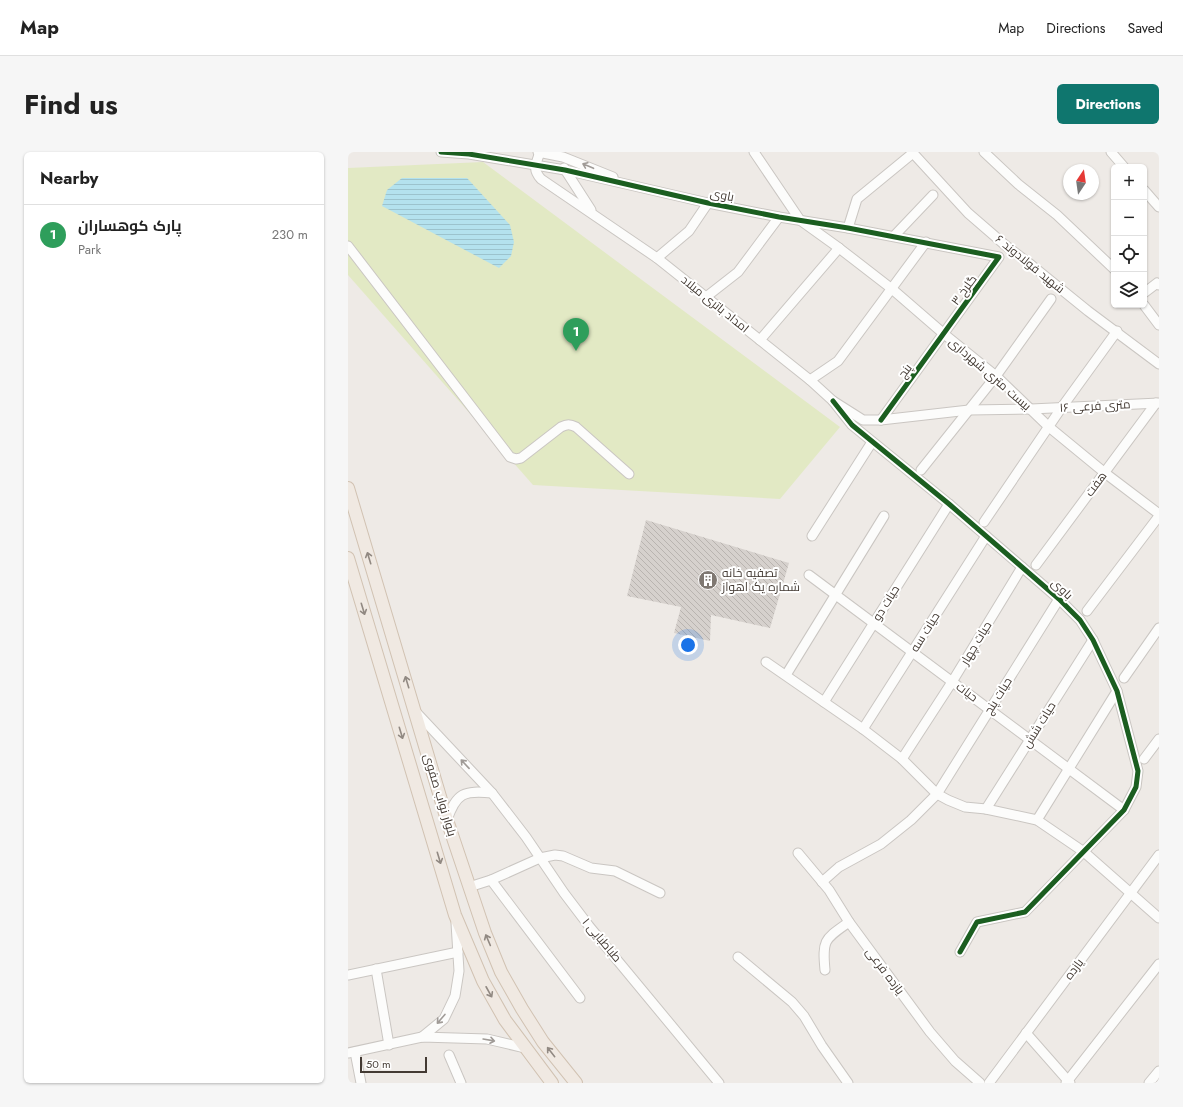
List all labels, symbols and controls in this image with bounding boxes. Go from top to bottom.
text: Map [20,14,59,41]
text: Map [998,18,1024,38]
text: Directions [1046,18,1106,38]
text: Saved [1128,18,1163,38]
text: Find us [24,84,118,125]
button: Directions [1057,84,1159,124]
one-way arrow [582,162,594,169]
north arrow [1063,164,1099,200]
map controls [1111,164,1147,308]
button: + [1111,164,1147,200]
text: Nearby [40,166,98,190]
street label: باوی [708,184,736,206]
button: − [1111,200,1147,236]
text: پارک کوهساران [78,215,181,237]
text: 1 [50,225,56,244]
text: 230 m [272,225,308,244]
street label: شهید فولادوند ۶ [991,230,1069,298]
button: locate [1111,236,1147,272]
text: Park [78,240,101,259]
street label: امداد باتری میلاد [677,271,753,337]
street label: گلرخ ۳ [947,271,981,309]
button: layers [1111,272,1147,308]
pin: 1 [563,318,589,351]
street label: بیست متری شهرداری [945,333,1035,415]
street label: پنج [894,359,917,382]
street label: ۱۶ متری فرعی [1059,395,1131,417]
street label: هفت [1081,468,1111,500]
one-way arrow [365,551,372,564]
place label: تصفیه خانه شماره یک اهواز [721,564,800,596]
building icon: تصفیه خانه شماره یک اهواز [697,569,719,591]
street label: باوی [1047,574,1077,604]
street label: حیات دو [868,582,904,624]
one-way arrow [360,602,367,615]
street label: حیات سه [906,609,944,655]
street label: حیات چهار [955,618,996,669]
your location [678,635,698,655]
street label: حیات پنج [979,674,1017,718]
one-way arrow [402,676,410,688]
street label: حیات [952,678,982,706]
street label: حیات شش [1018,698,1060,752]
one-way arrow [398,727,405,740]
street label: بلوار نواب صفوی [419,752,461,838]
one-way arrow [461,759,470,770]
one-way arrow [435,851,443,863]
street label: طباطبایی ۱ [578,914,626,966]
one-way arrow [483,934,491,946]
street label: یازده فرعی [861,944,909,999]
street label: یازده [1060,954,1088,983]
one-way arrow [486,986,494,998]
one-way arrow [437,1014,446,1024]
one-way arrow [482,1037,495,1045]
one-way arrow [547,1047,556,1058]
scale bar [360,1055,427,1074]
text: 50 m [366,1056,391,1072]

